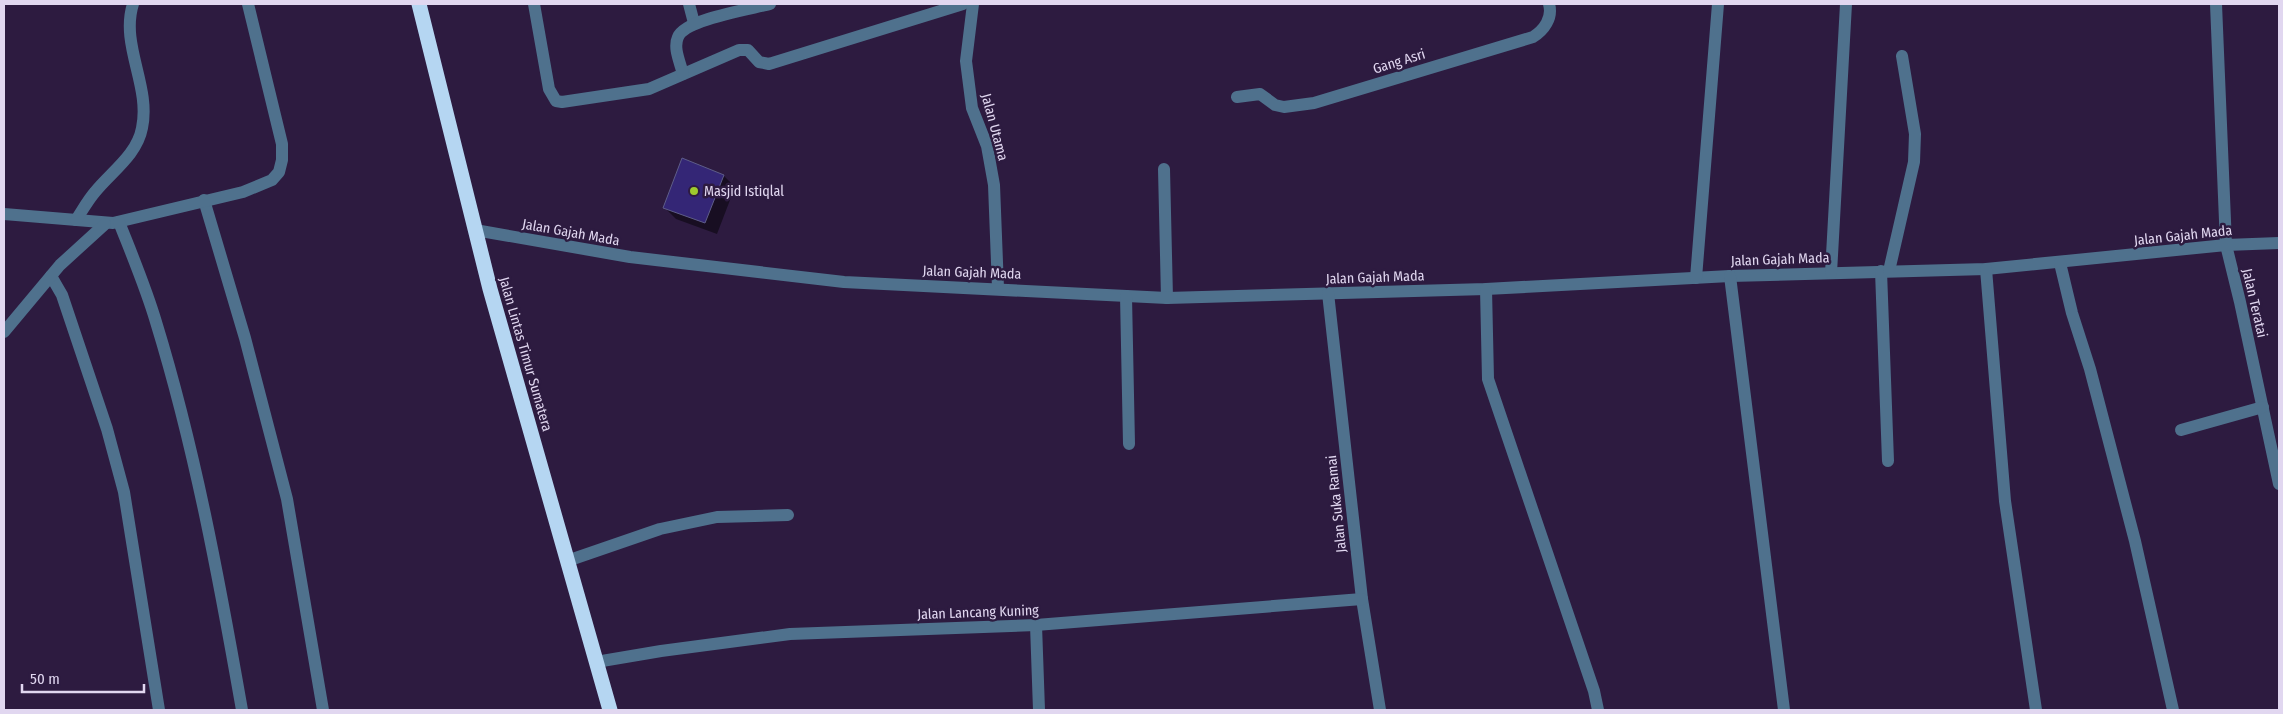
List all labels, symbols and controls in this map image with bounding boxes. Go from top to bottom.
street label: Gang Asri [1371,45,1427,77]
street label: Jalan Utama [977,92,1012,163]
place label: Masjid Istiqlal [704,183,784,200]
marker: Masjid Istiqlal [688,185,700,197]
street label: Jalan Gajah Mada [521,216,621,249]
street label: Jalan Gajah Mada [2133,222,2233,249]
street label: Jalan Gajah Mada [1730,249,1830,270]
street label: Jalan Gajah Mada [922,262,1022,283]
street label: Jalan Gajah Mada [1325,267,1425,288]
street label: Jalan Teratai [2238,267,2271,339]
street label: Jalan Lintas Timur Sumatera [495,275,556,434]
street label: Jalan Suka Ramai [1323,454,1350,554]
street label: Jalan Lancang Kuning [917,602,1039,623]
scale bar [22,662,145,694]
text: 50 m [30,670,60,688]

